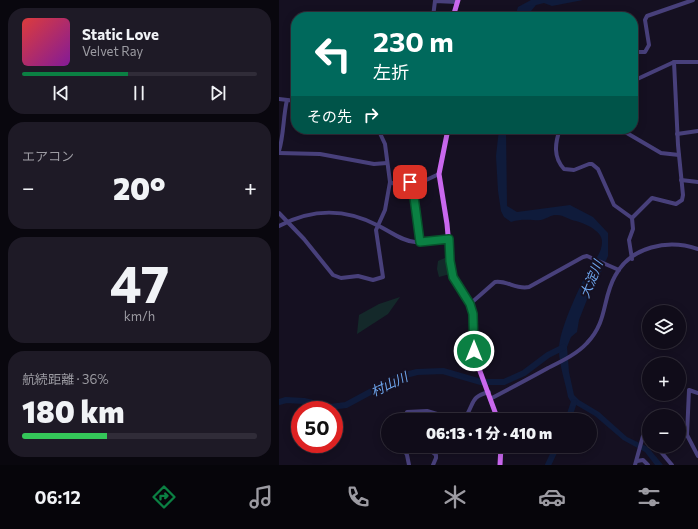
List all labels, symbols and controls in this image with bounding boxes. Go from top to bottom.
text: 230 m [373,24,454,58]
text: Static Love [82,25,159,43]
icon: left [307,28,359,80]
text: Velvet Ray [82,43,143,59]
text: 左折 [373,61,409,83]
icon: previous [50,82,72,104]
icon: pause [128,82,150,104]
icon: next [207,82,229,104]
icon: right [360,104,382,126]
text: その先 [307,107,352,125]
text: エアコン [22,148,74,164]
pin [393,165,427,199]
text: 20° [113,169,166,206]
icon: arrive [399,171,421,193]
text: − [22,174,35,201]
text: + [244,174,257,201]
text: 47 [110,250,169,314]
water label: 大淀川 [576,256,606,300]
map controls [642,305,686,453]
button: layers [642,305,686,349]
text: km/h [124,308,155,324]
position arrow [453,330,495,372]
button: + [642,357,686,401]
water label: 村山川 [368,368,412,399]
text: 航続距離 · 36% [22,371,109,387]
text: 180 km [22,392,125,429]
speed limit sign: 50 [291,401,343,453]
button: − [642,409,686,453]
text: 06:13 · 1 分 · 410 m [426,424,552,442]
icon: directions [150,483,178,511]
icon: music [247,483,275,511]
icon: phone [344,483,372,511]
icon: climate [441,483,469,511]
icon: car [538,483,566,511]
icon: filters [635,483,663,511]
text: 06:12 [35,486,81,508]

